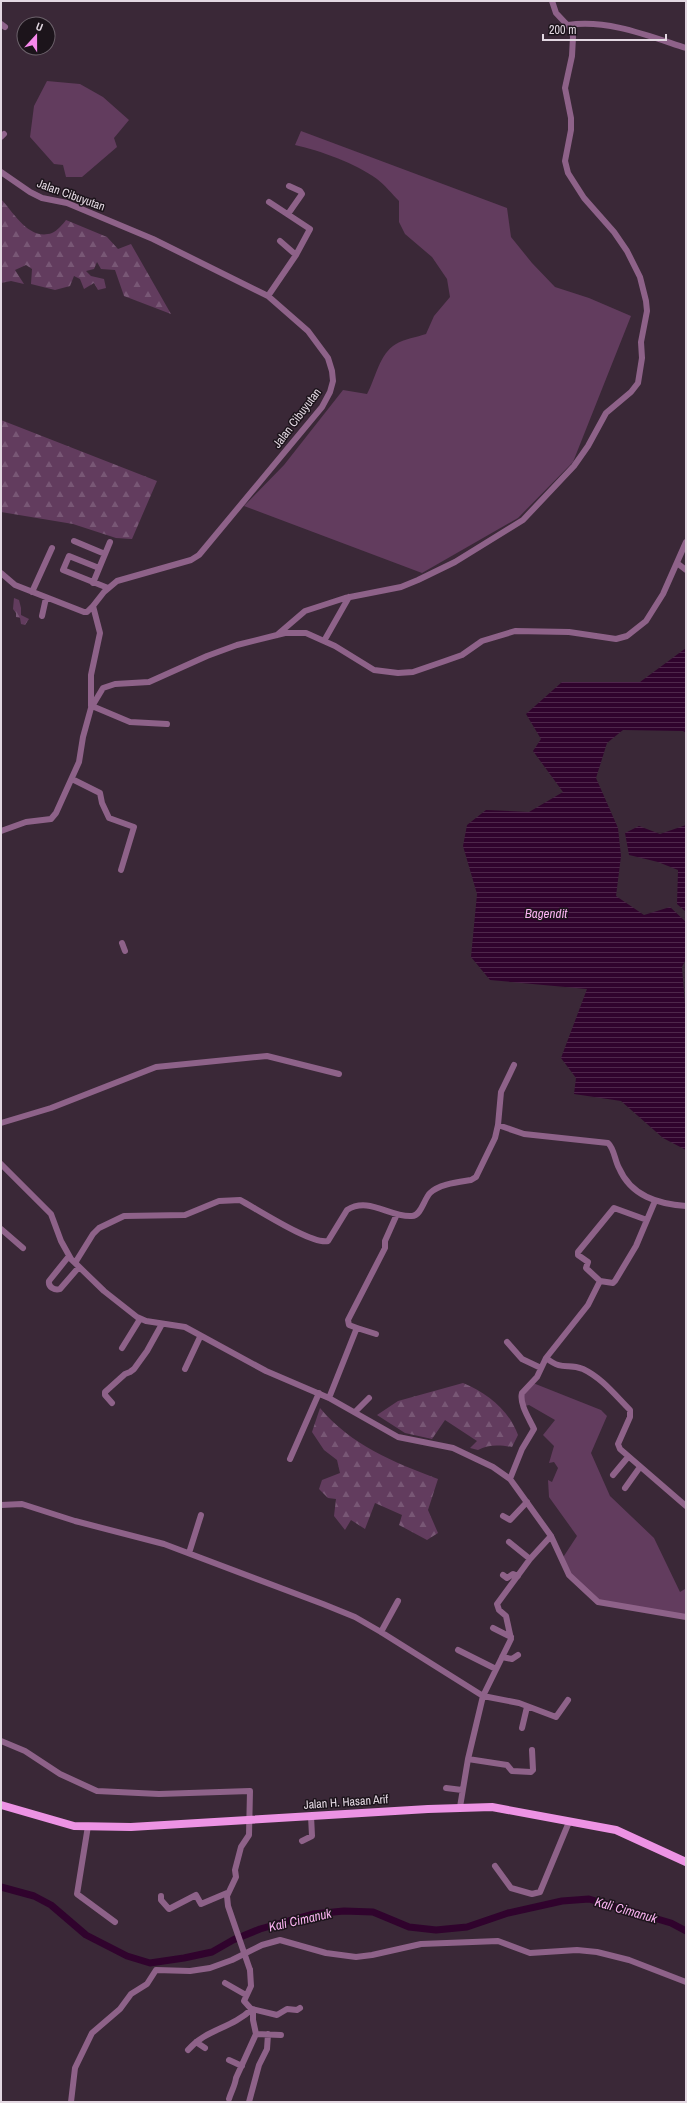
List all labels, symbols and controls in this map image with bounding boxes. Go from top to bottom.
north arrow [16,16,56,56]
scale bar [543,16,666,42]
text: U [34,19,45,34]
text: 200 m [549,22,576,38]
street label: Jalan Cibuyutan [35,175,107,215]
street label: Jalan Cibuyutan [269,385,325,451]
water label: Bagendit [525,905,568,922]
street label: Jalan H. Hasan Arif [303,1791,389,1813]
water label: Kali Cimanuk [593,1893,660,1927]
water label: Kali Cimanuk [267,1904,334,1935]

